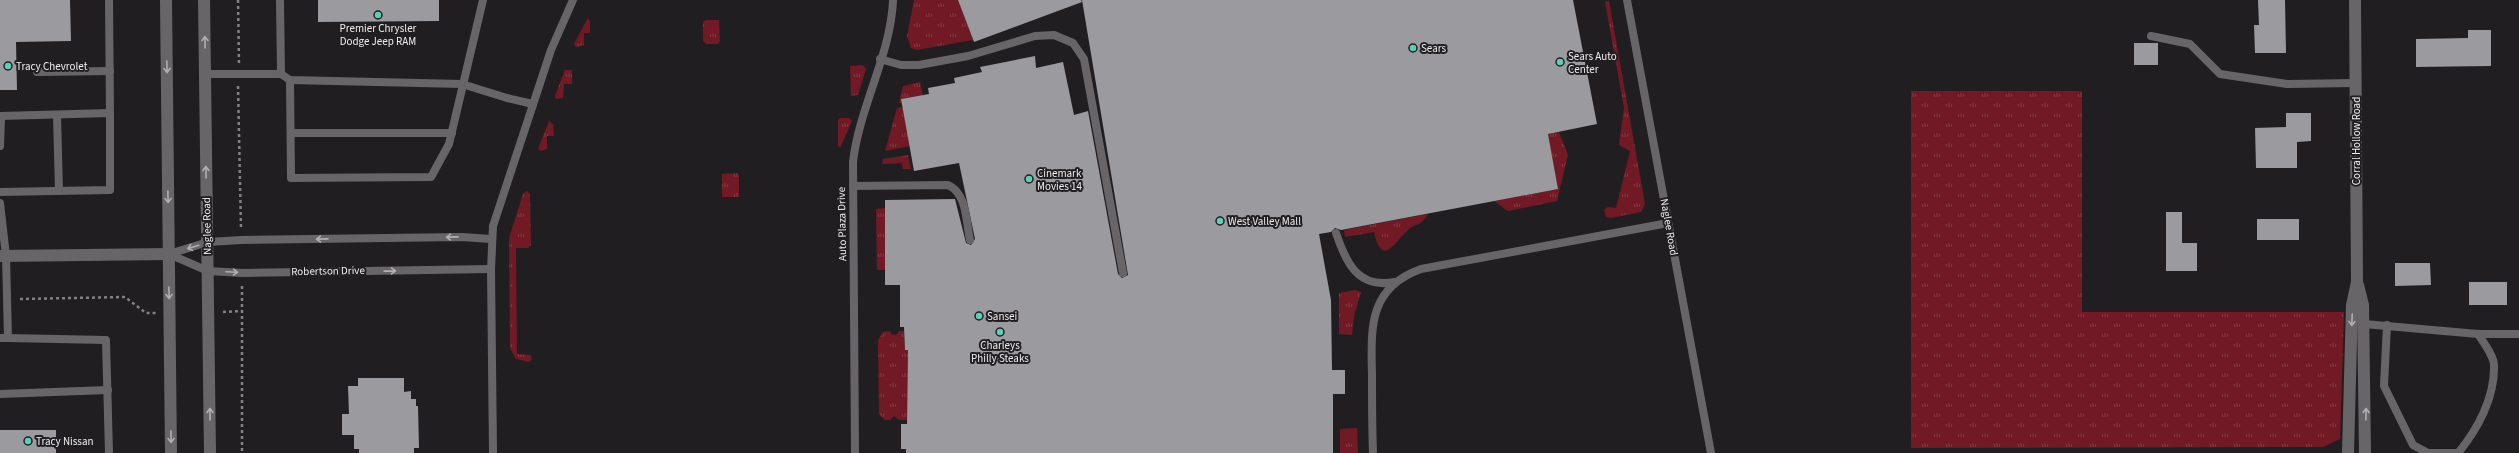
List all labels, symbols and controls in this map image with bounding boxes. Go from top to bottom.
marker: Premier Chrysler Dodge Jeep RAM [373,10,383,20]
place label: Premier Chrysler Dodge Jeep RAM [340,21,417,49]
one-way arrow [201,36,209,49]
place label: Sears [1421,41,1446,56]
marker: Sears [1408,43,1418,53]
place label: Sears Auto Center [1568,49,1617,77]
marker: Sears Auto Center [1555,57,1565,67]
place label: Tracy Chevrolet [16,59,88,74]
one-way arrow [163,60,171,73]
marker: Tracy Chevrolet [3,61,13,71]
street label: Corral Hollow Road [2349,97,2364,185]
one-way arrow [202,166,210,179]
place label: Cinemark Movies 14 [1037,166,1082,194]
marker: Cinemark Movies 14 [1024,174,1034,184]
street label: Auto Plaza Drive [834,186,850,261]
one-way arrow [164,190,172,203]
street label: Naglee Road [199,197,215,255]
street label: Naglee Road [1657,197,1681,257]
place label: West Valley Mall [1228,214,1301,229]
marker: West Valley Mall [1215,216,1225,226]
one-way arrow [446,233,459,241]
one-way arrow [316,235,329,243]
one-way arrow [187,244,200,251]
street label: Robertson Drive [291,263,366,279]
one-way arrow [383,267,396,275]
one-way arrow [225,268,238,276]
one-way arrow [166,286,173,299]
place label: Sansei [987,309,1017,324]
marker: Sansei [974,311,984,321]
one-way arrow [2348,313,2356,326]
marker: Charleys Philly Steaks [995,327,1005,337]
place label: Charleys Philly Steaks [971,338,1029,366]
one-way arrow [206,408,214,421]
one-way arrow [2362,408,2370,421]
one-way arrow [167,430,175,443]
place label: Tracy Nissan [36,434,94,449]
marker: Tracy Nissan [23,436,33,446]

